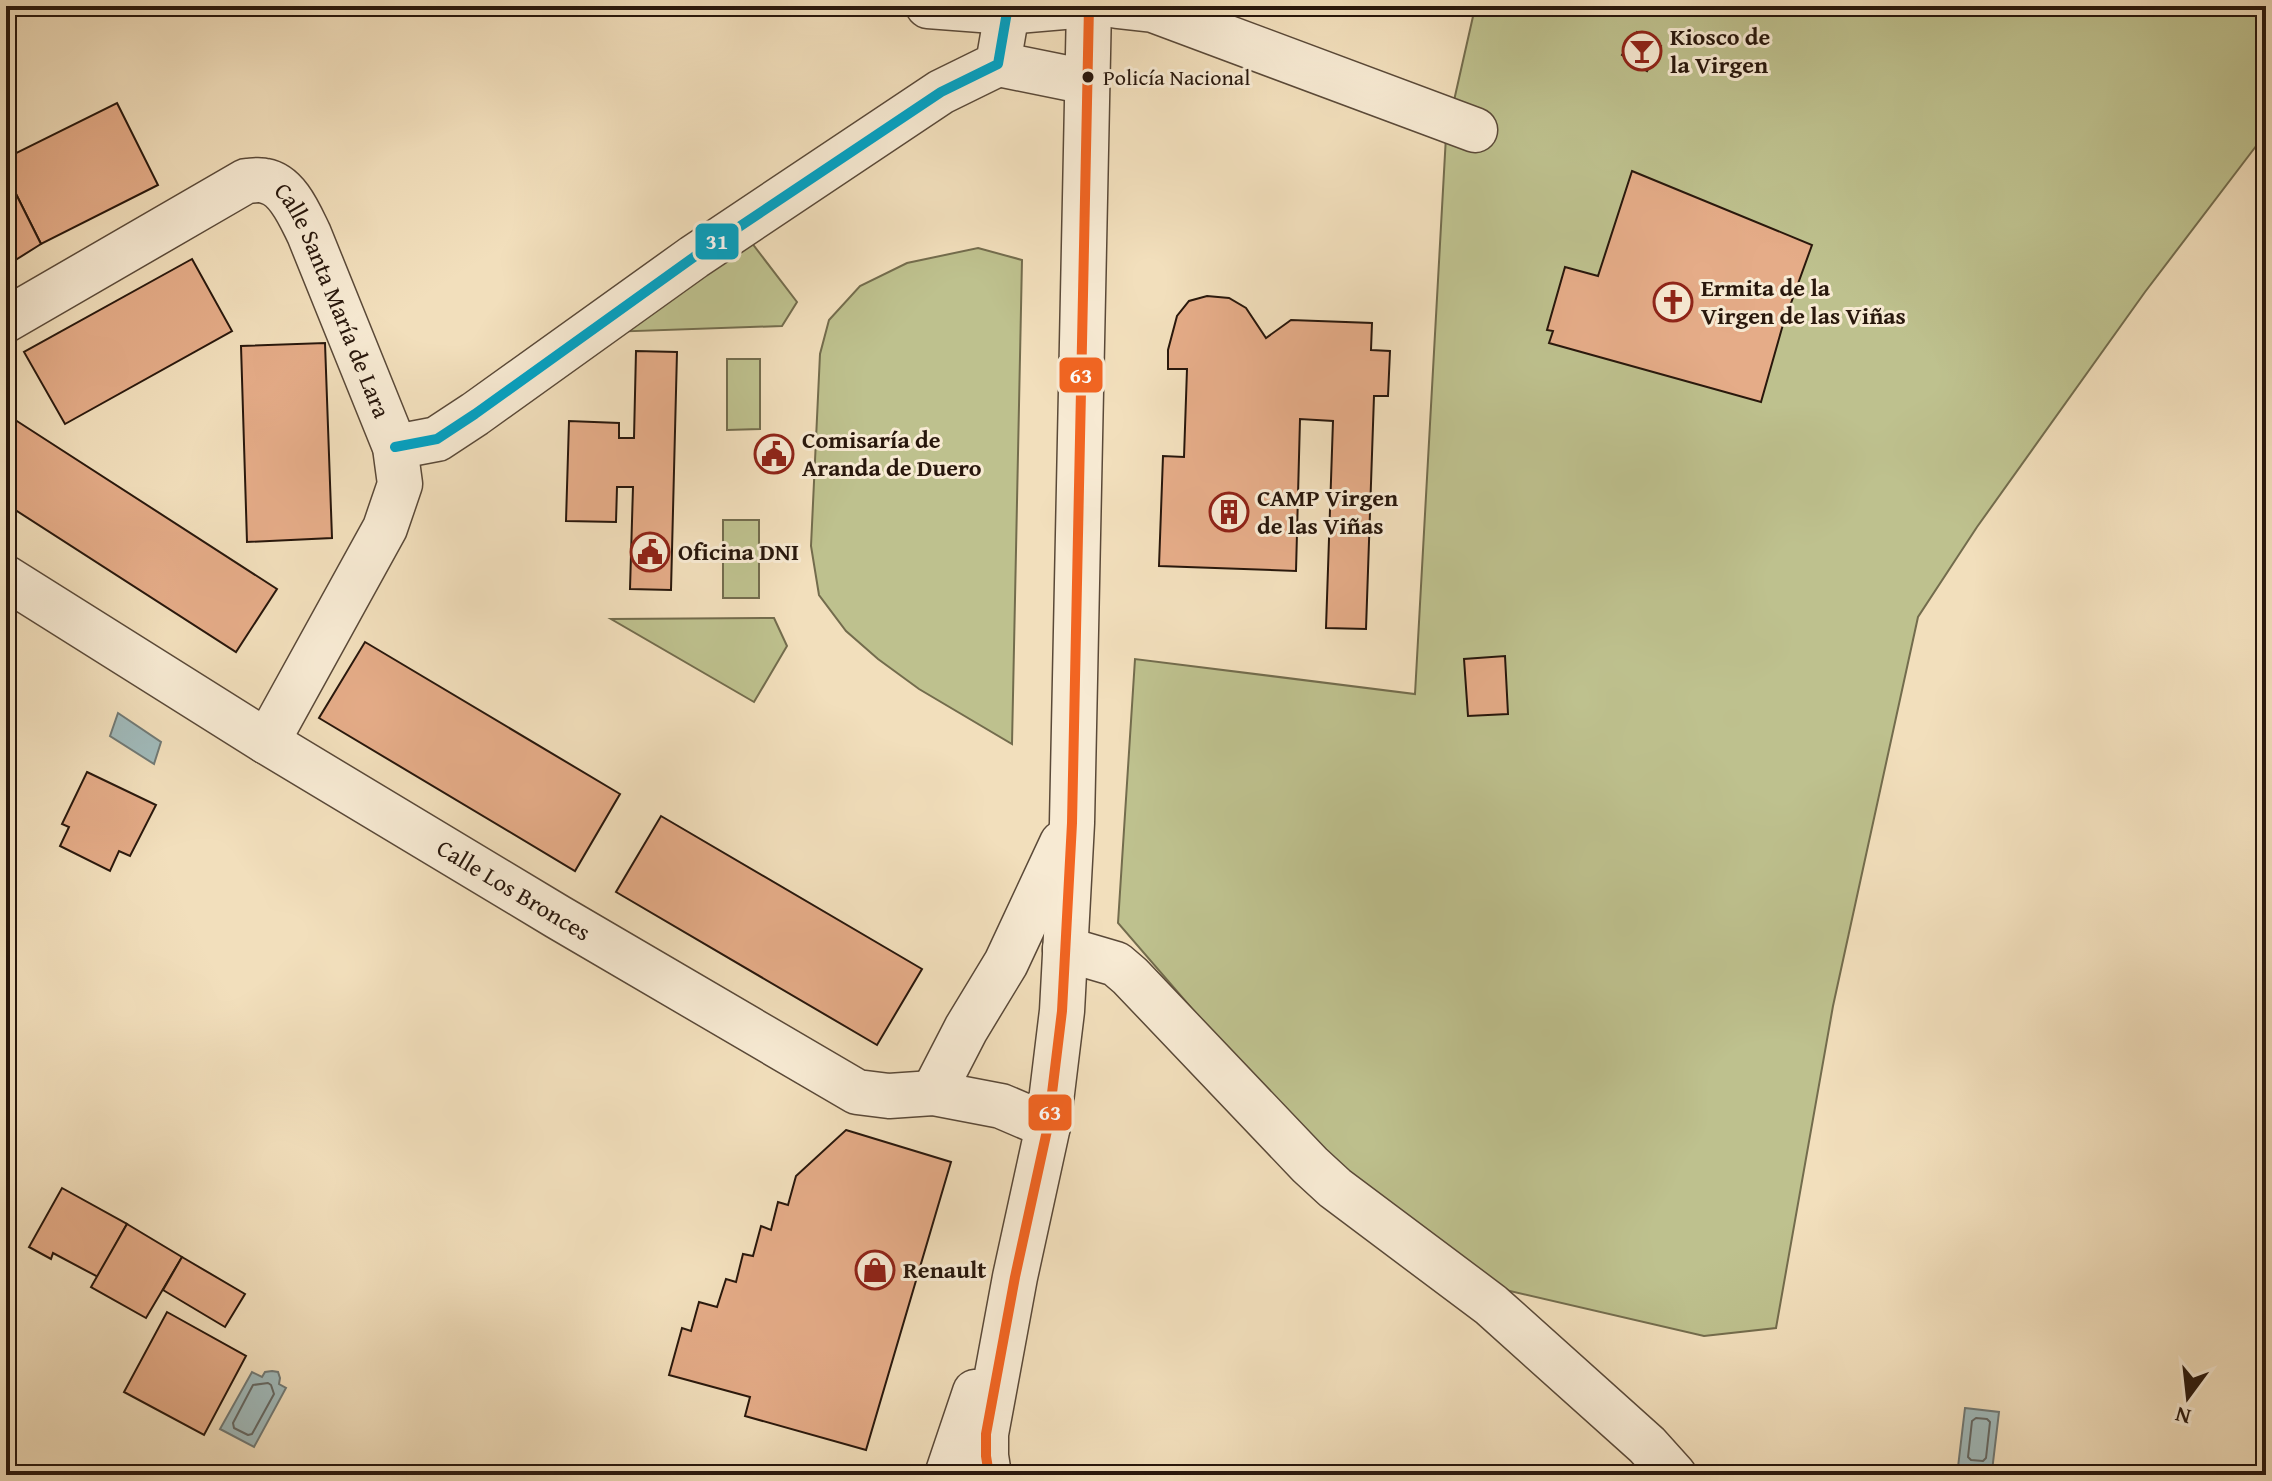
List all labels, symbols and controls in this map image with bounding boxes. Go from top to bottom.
place label: Kiosco de la Virgen [1670,19,1771,82]
bar icon: Kiosco de la Virgen [1621,30,1663,72]
place label: Policía Nacional [1103,61,1250,93]
marker: Policía Nacional [1080,69,1096,85]
street label: Calle Santa María de Lara [267,174,400,424]
line badge: 31 [694,222,740,261]
text: 31 [706,225,728,257]
place label: Ermita de la Virgen de las Viñas [1701,270,1906,333]
church icon: Ermita de la Virgen de las Viñas [1652,281,1694,323]
line badge: 63 [1058,356,1104,394]
text: 63 [1070,359,1092,391]
place label: Comisaría de Aranda de Duero [802,422,982,485]
public building icon: Comisaría de Aranda de Duero [753,433,795,475]
place label: CAMP Virgen de las Viñas [1257,480,1398,543]
building icon: CAMP Virgen de las Viñas [1208,491,1250,533]
public building icon: Oficina DNI [629,531,671,573]
place label: Oficina DNI [678,534,799,569]
street label: Calle Los Bronces [430,830,597,949]
line badge: 63 [1027,1093,1073,1132]
text: 63 [1039,1096,1061,1128]
shop icon: Renault [854,1249,896,1291]
place label: Renault [903,1252,986,1287]
north arrow [2148,1357,2228,1437]
text: N [2171,1399,2194,1434]

